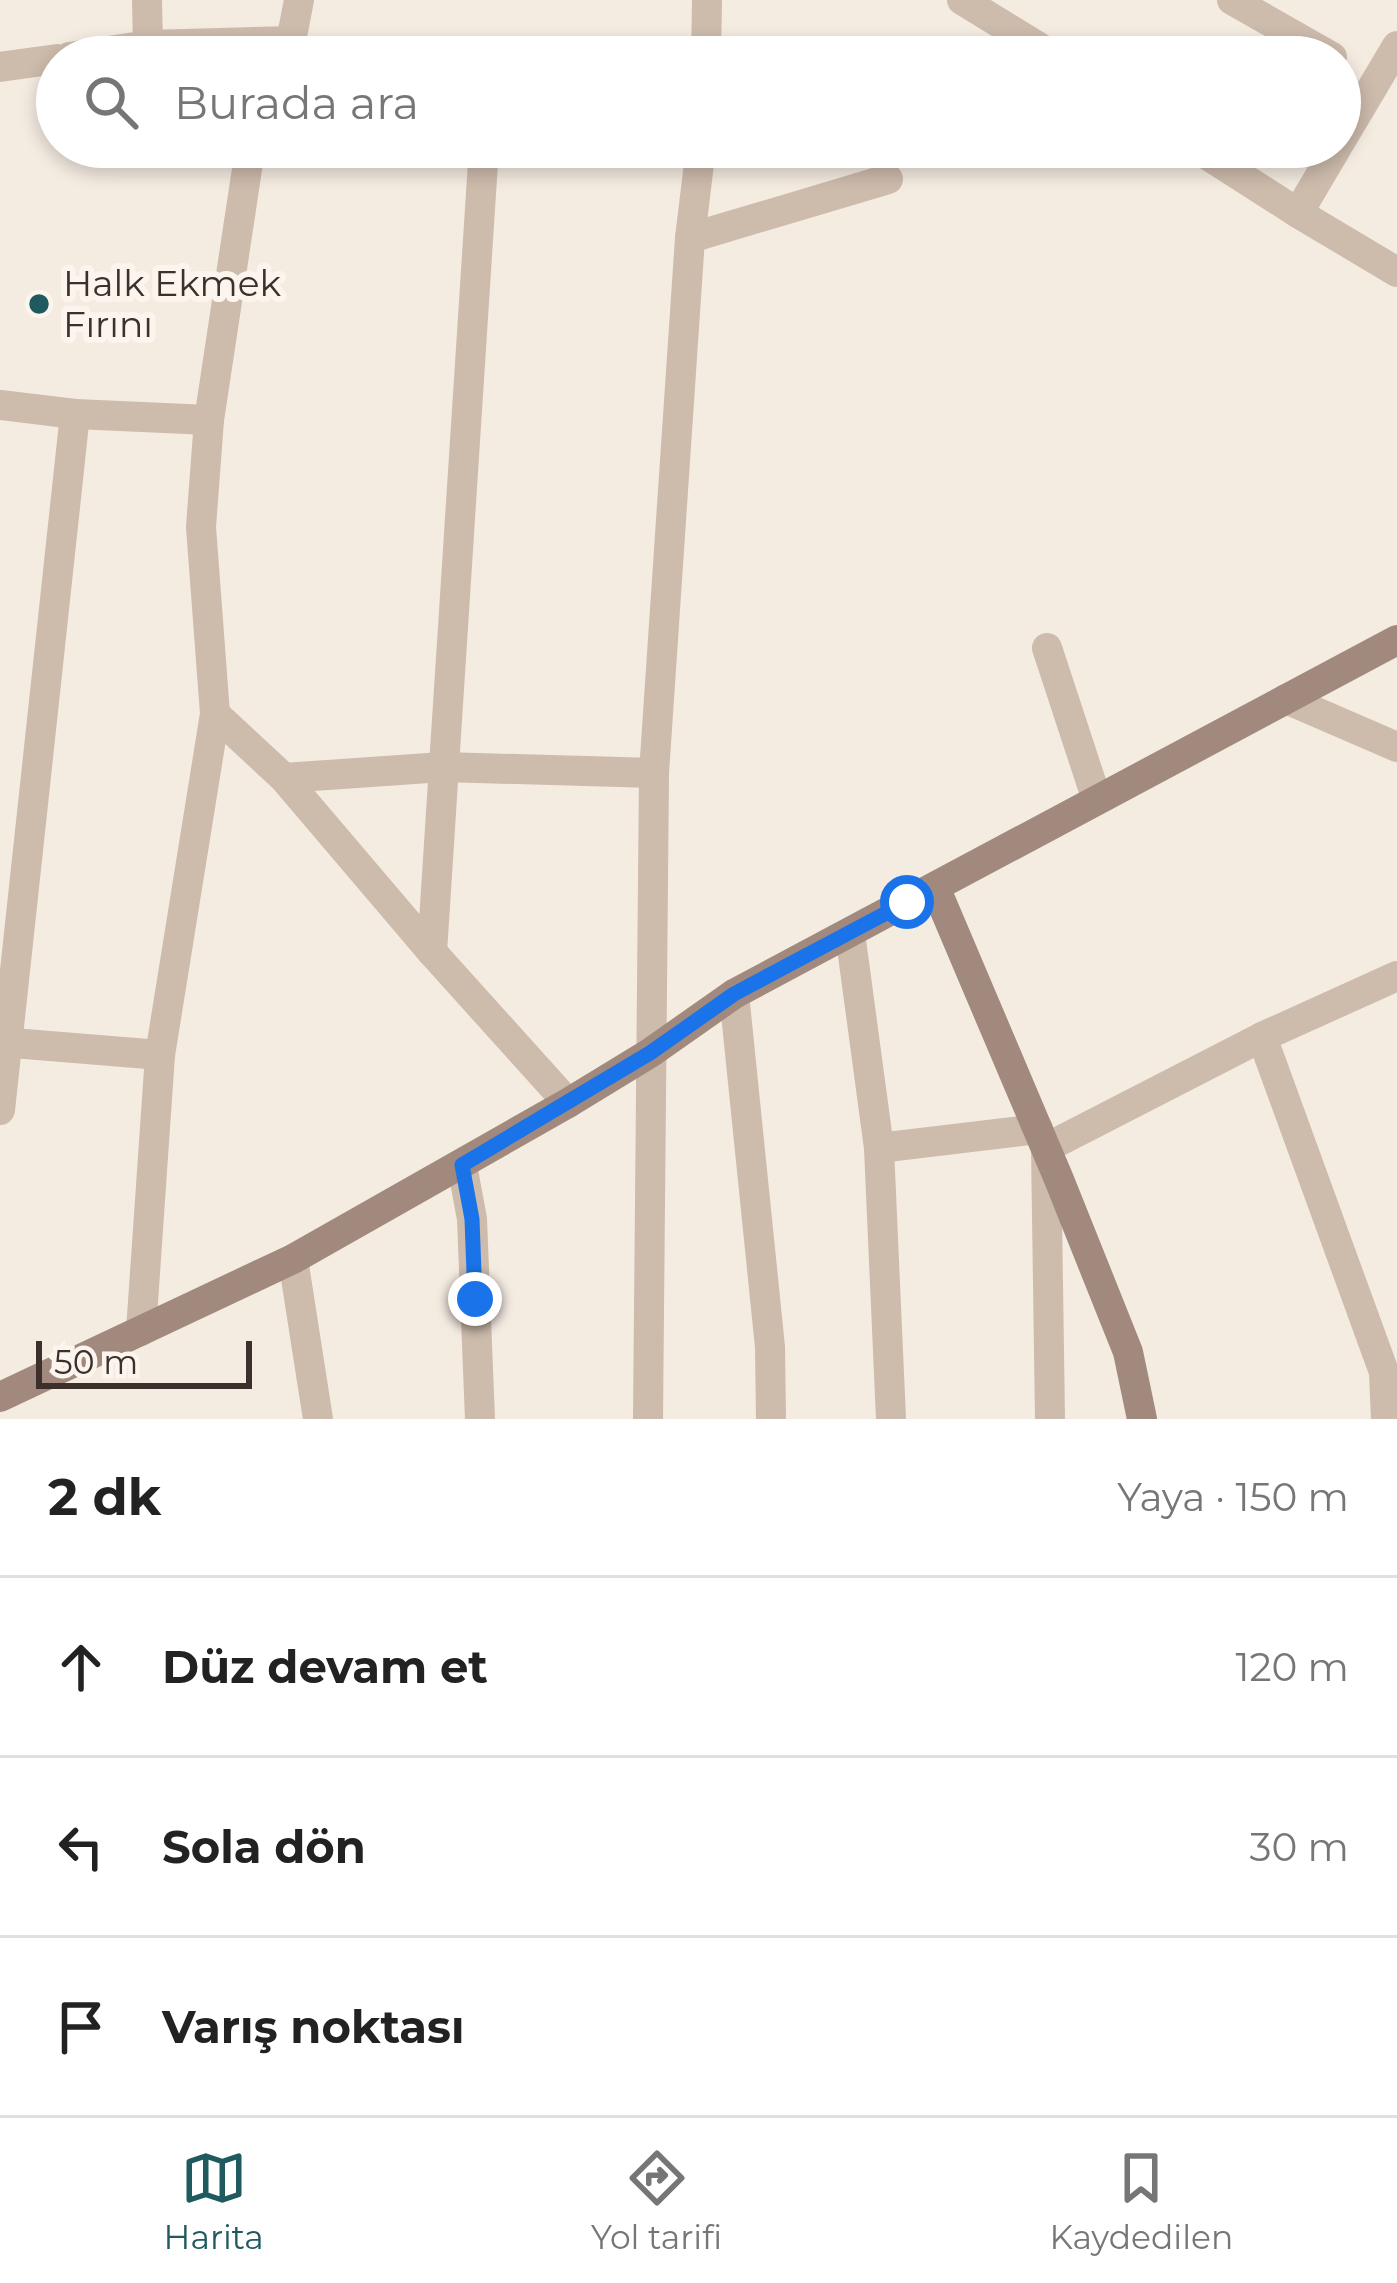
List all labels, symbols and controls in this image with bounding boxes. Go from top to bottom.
search box [36,36,1361,168]
icon: search [78,69,144,135]
text: Burada ara [174,75,419,130]
place label: Halk Ekmek Fırını [63,261,281,346]
marker: Halk Ekmek Fırını [26,291,52,317]
route start [880,875,934,929]
route end [448,1272,502,1326]
scale bar [36,1335,252,1388]
text: 50 m [54,1342,138,1382]
text: 2 dk [48,1466,161,1528]
text: Yaya · 150 m [1117,1473,1349,1521]
icon: ahead [48,1634,114,1700]
text: Düz devam et [162,1639,488,1694]
text: 120 m [1235,1643,1349,1691]
icon: left [48,1814,114,1880]
text: Sola dön [162,1819,366,1874]
text: 30 m [1250,1823,1349,1871]
icon: arrive [48,1994,114,2060]
text: Varış noktası [162,1999,464,2054]
tab: Harita [164,2145,264,2257]
tab: Yol tarifi [591,2145,722,2257]
tab: Kaydedilen [1049,2145,1233,2257]

